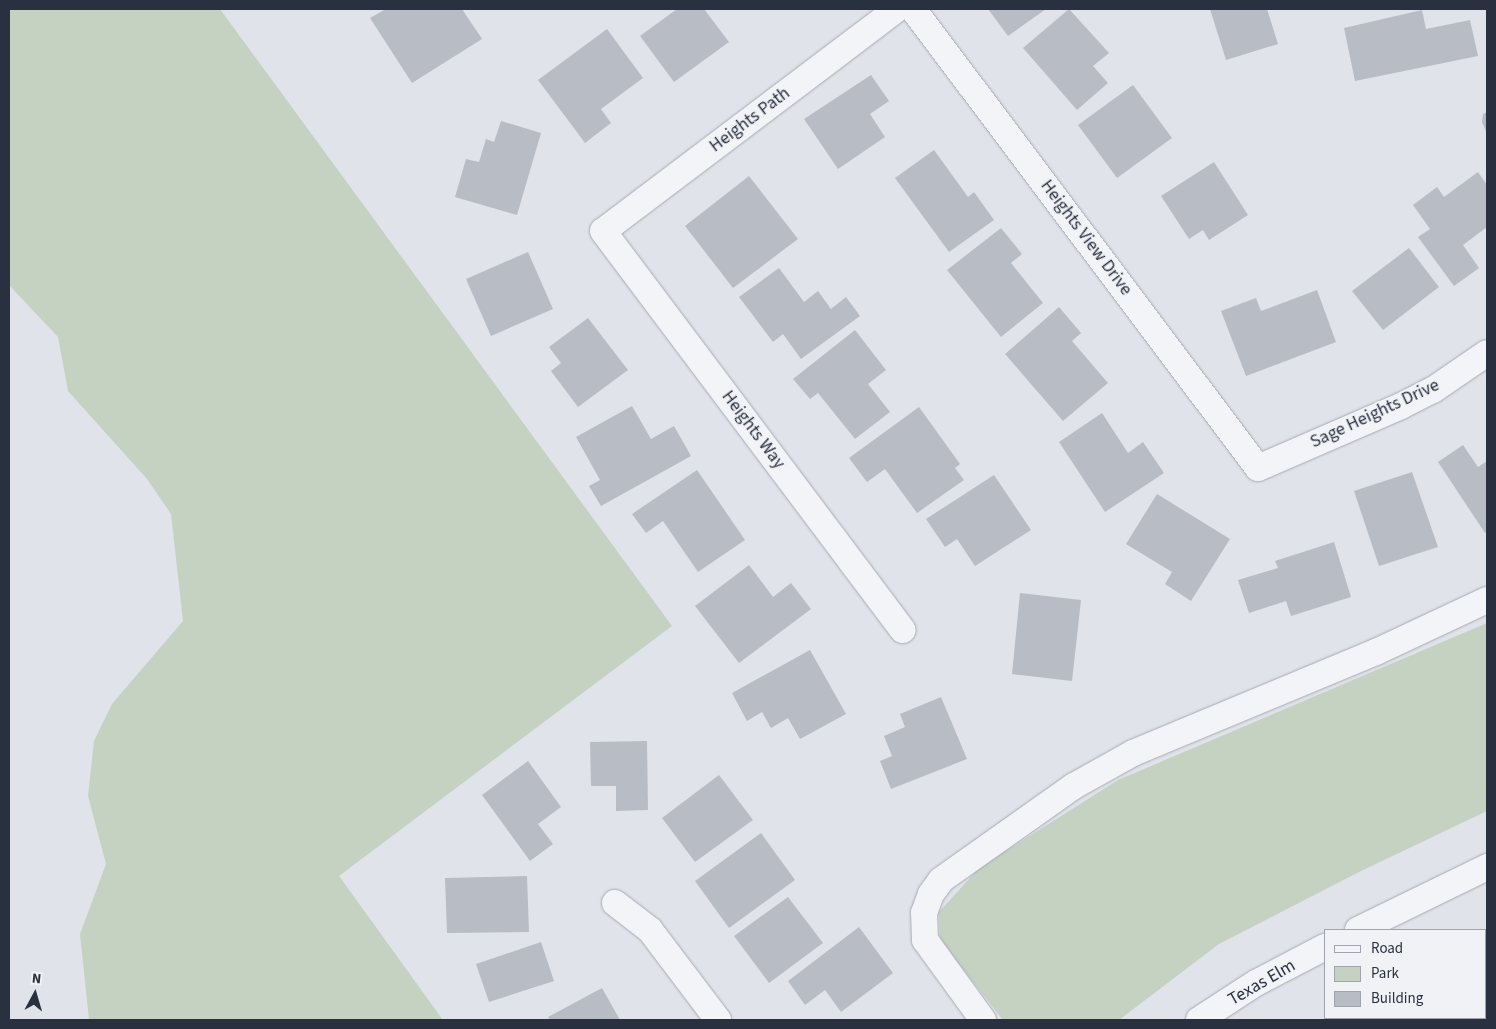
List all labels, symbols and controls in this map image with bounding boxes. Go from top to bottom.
street label: Heights Path [706,83,794,157]
street label: Heights View Drive [1035,176,1137,300]
street label: Sage Heights Drive [1307,375,1443,453]
street label: Heights Way [717,387,789,473]
legend [1324,929,1486,1019]
text: Road [1371,938,1403,959]
street label: Texas Elm [1224,955,1300,1011]
text: Park [1371,963,1399,984]
north arrow [10,969,60,1019]
text: N [31,969,42,990]
text: Building [1371,988,1423,1009]

